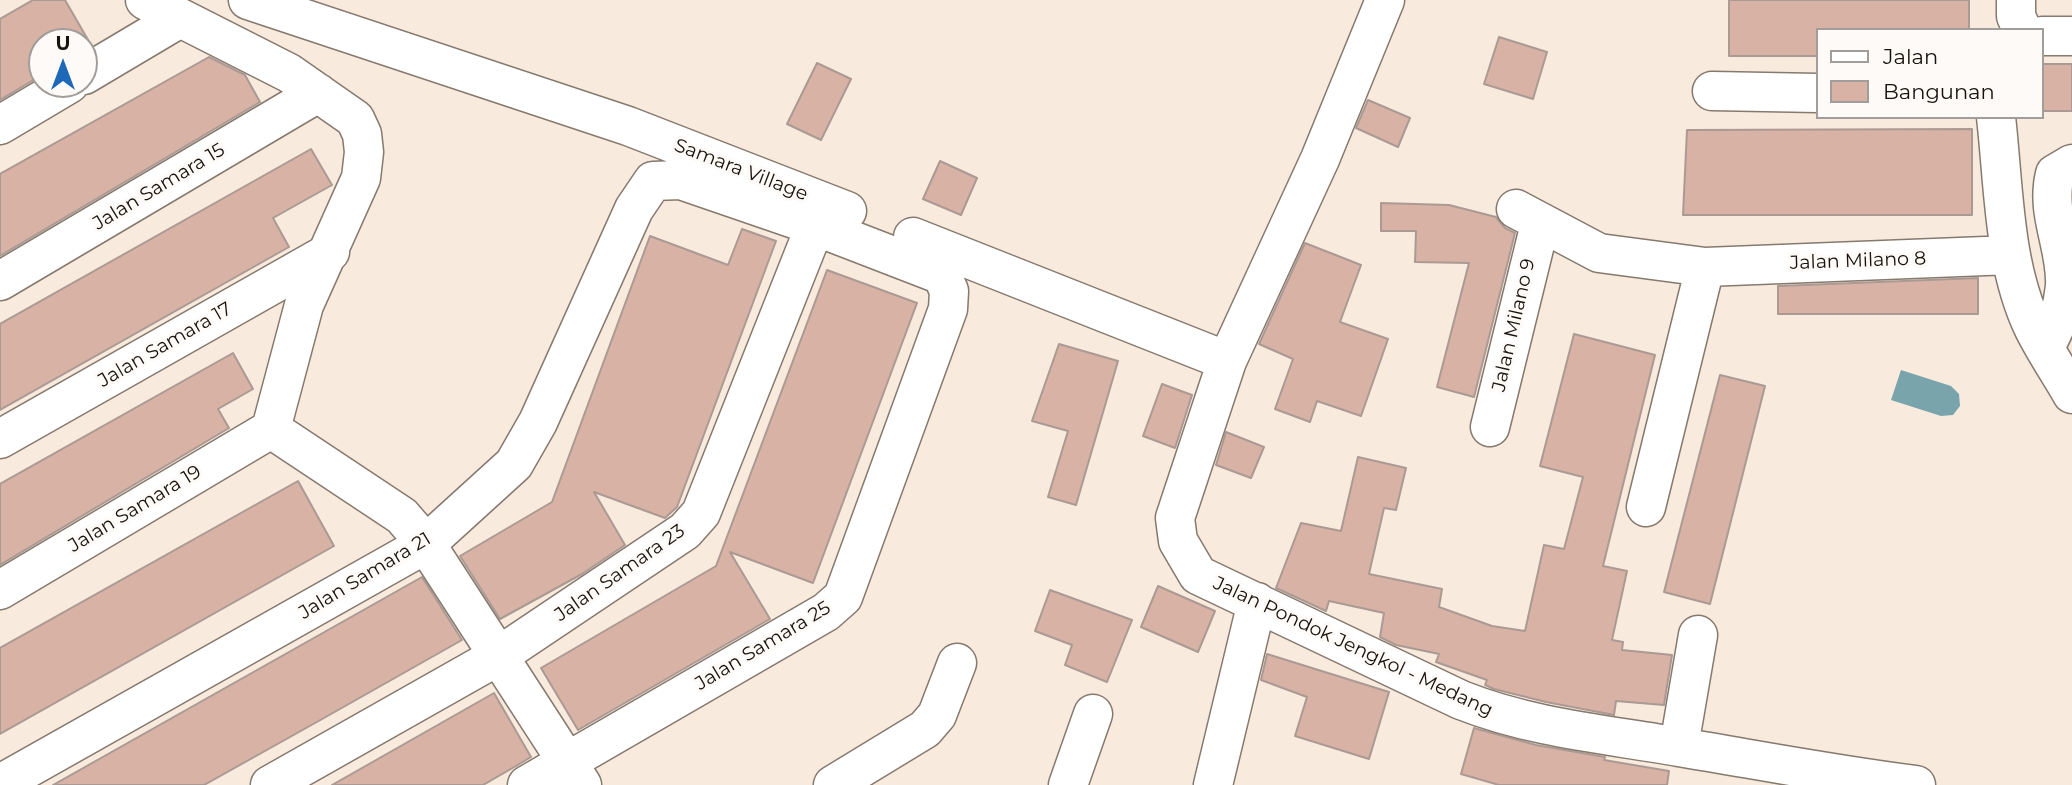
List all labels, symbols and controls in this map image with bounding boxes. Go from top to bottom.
north arrow [28,28,98,98]
legend [1816,28,2044,119]
text: U [56,32,70,55]
text: Jalan [1883,44,1938,69]
text: Bangunan [1883,79,1995,104]
street label: Samara Village [671,134,811,206]
street label: Jalan Samara 15 [89,139,229,235]
street label: Jalan Milano 8 [1789,247,1927,275]
street label: Jalan Milano 9 [1488,256,1540,394]
street label: Jalan Samara 17 [94,298,236,392]
street label: Jalan Samara 19 [65,460,205,558]
street label: Jalan Samara 23 [551,520,689,626]
street label: Jalan Samara 21 [295,528,435,624]
street label: Jalan Pondok Jengkol - Medang [1210,572,1496,722]
street label: Jalan Samara 25 [691,597,835,695]

